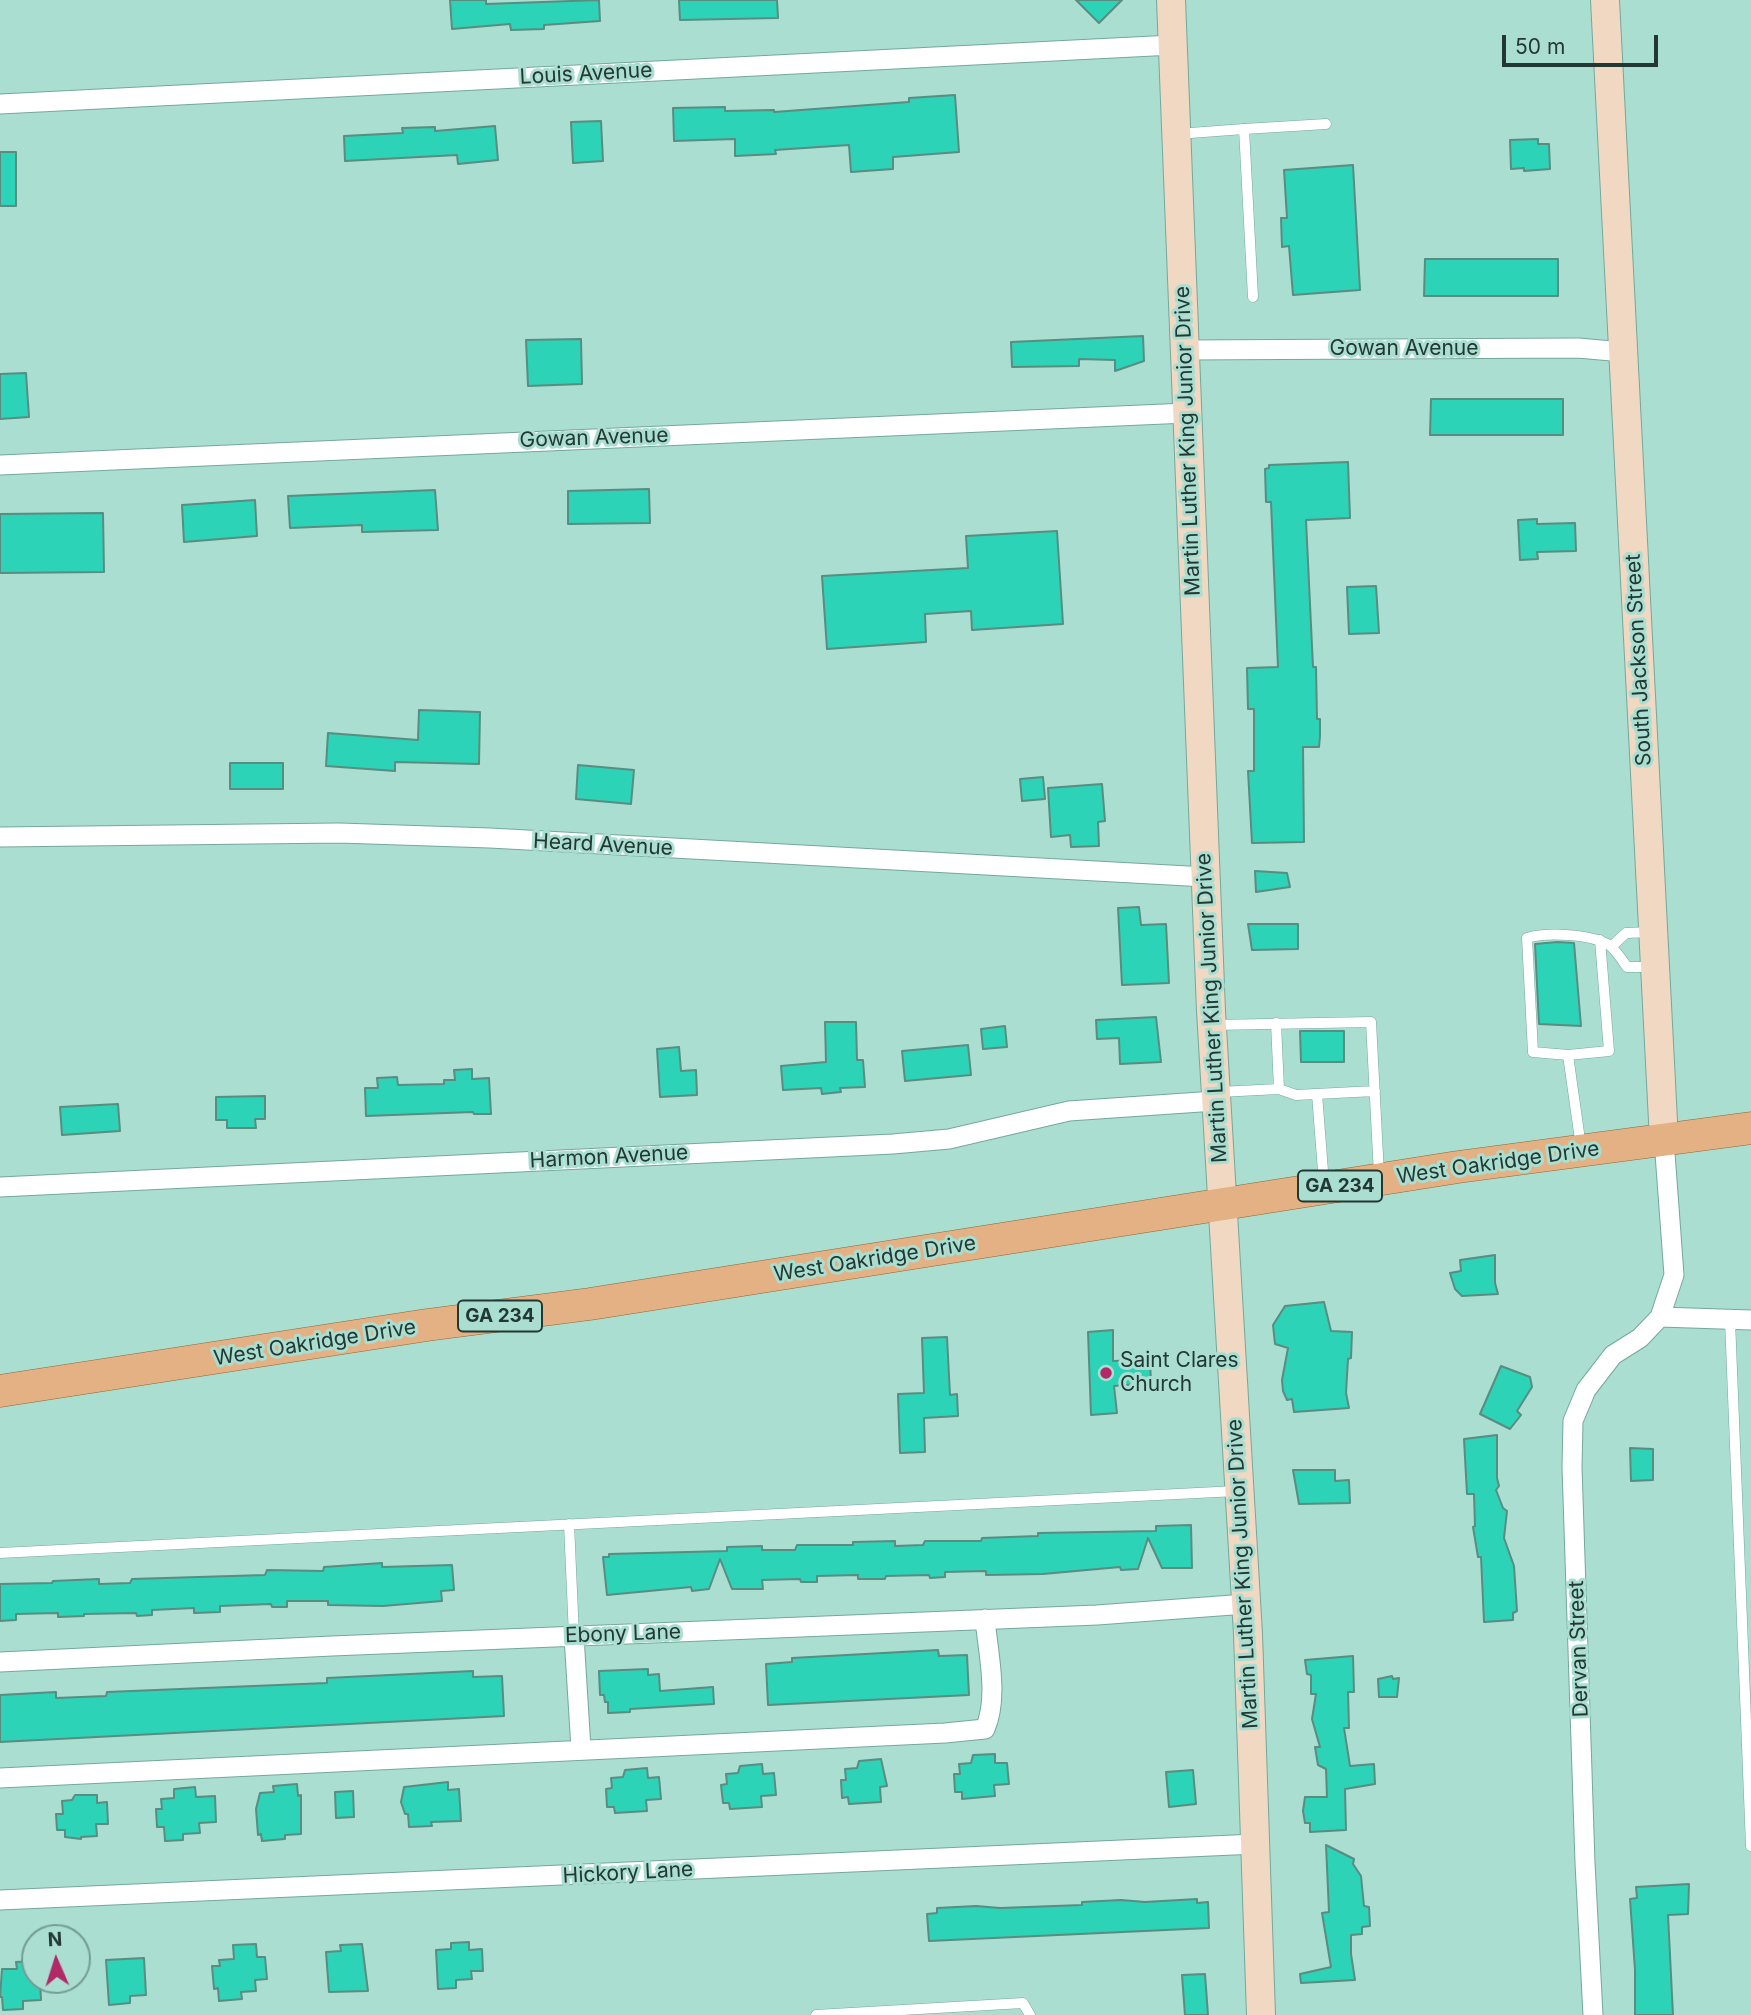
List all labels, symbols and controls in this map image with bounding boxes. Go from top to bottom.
scale bar [1506,21,1662,65]
text: 50 m [1515,34,1565,59]
street label: Louis Avenue [519,58,653,90]
street label: Martin Luther King Junior Drive [1170,286,1206,596]
street label: Gowan Avenue [1330,336,1478,362]
street label: Gowan Avenue [519,423,669,453]
street label: South Jackson Street [1621,553,1657,767]
street label: Heard Avenue [532,829,674,861]
street label: Martin Luther King Junior Drive [1191,853,1233,1163]
street label: West Oakridge Drive [1395,1136,1601,1190]
street label: Harmon Avenue [529,1140,689,1174]
road number: GA 234 [1298,1170,1382,1202]
street label: West Oakridge Drive [772,1231,978,1287]
road number: GA 234 [458,1300,542,1332]
street label: West Oakridge Drive [212,1315,418,1371]
place label: Saint Clares Church [1120,1348,1239,1398]
marker: Saint Clares Church [1098,1365,1114,1381]
street label: Martin Luther King Junior Drive [1222,1419,1264,1729]
street label: Dervan Street [1564,1580,1594,1718]
street label: Ebony Lane [564,1619,682,1649]
street label: Hickory Lane [562,1857,694,1889]
north arrow [21,1924,91,1994]
text: N [47,1928,63,1951]

